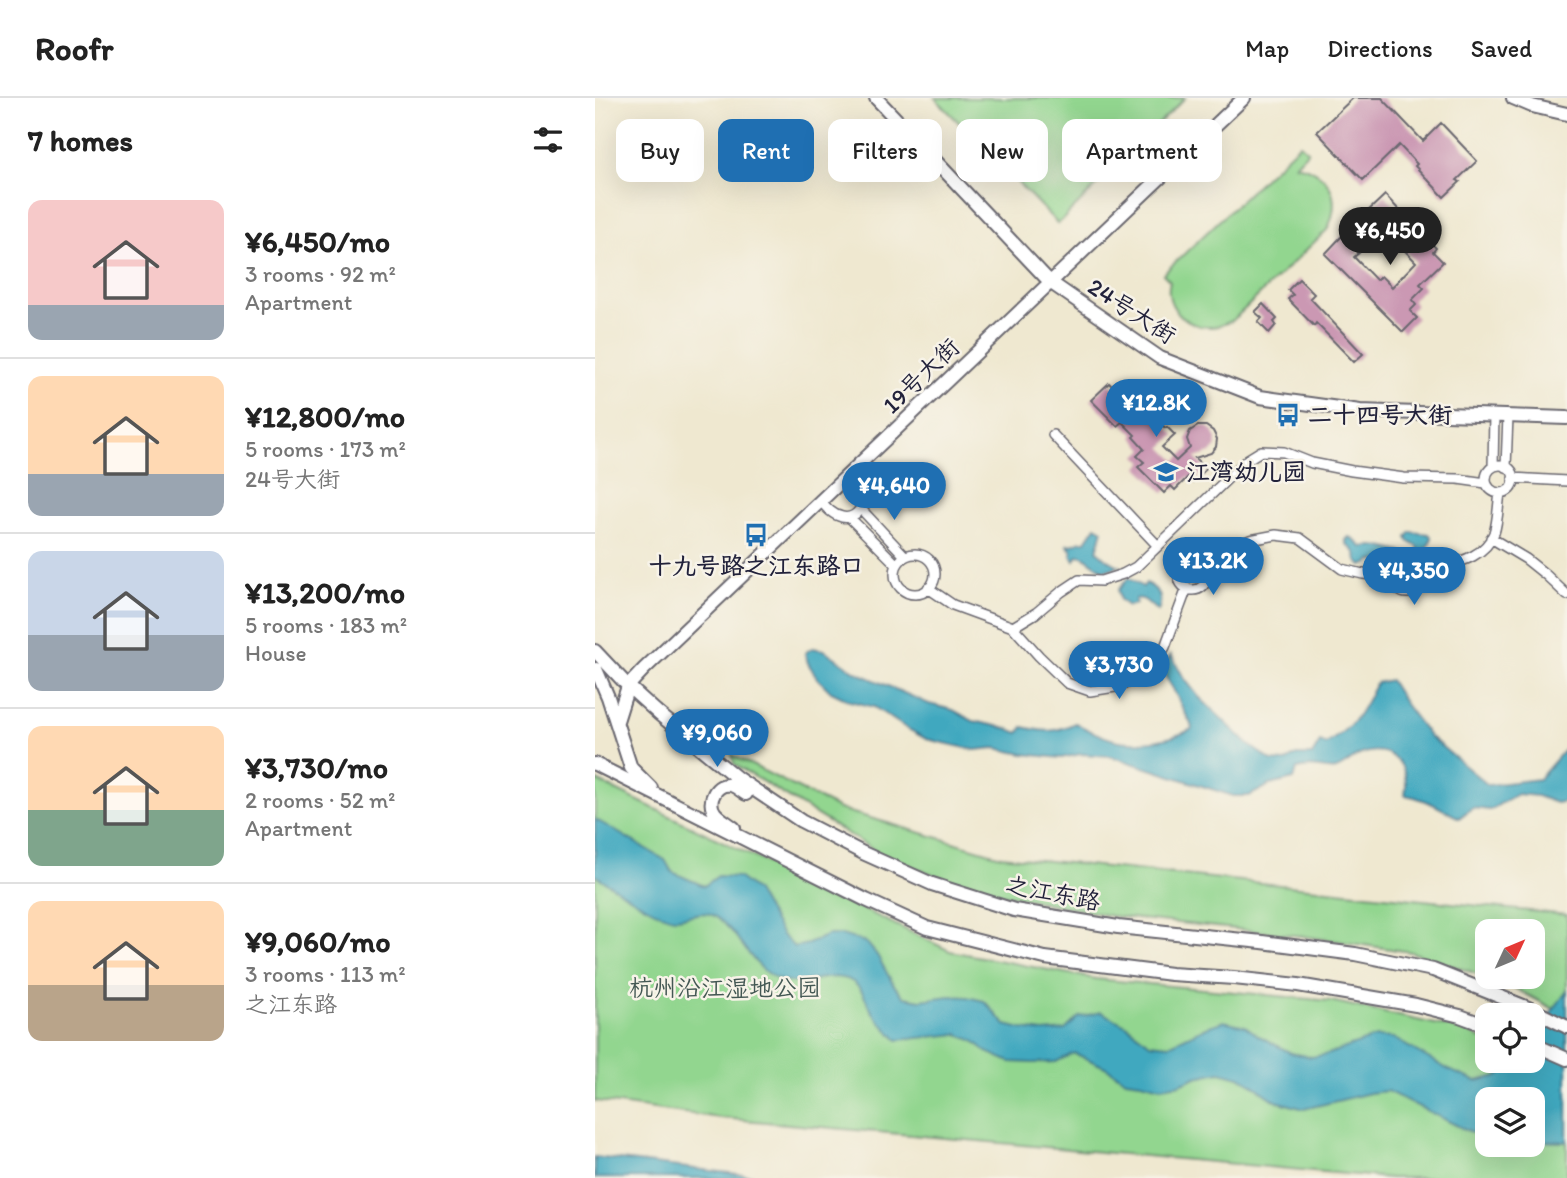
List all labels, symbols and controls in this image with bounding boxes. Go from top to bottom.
text: Roofr [35,29,113,68]
text: Map [1245,34,1289,63]
text: Directions [1327,34,1433,63]
text: Saved [1471,34,1532,63]
chip: Buy [616,119,704,182]
chip: Rent [718,119,814,182]
chip: Filters [828,119,942,182]
chip: New [956,119,1048,182]
chip: Apartment [1062,119,1222,182]
icon: filters [529,121,567,159]
text: 7 homes [28,122,133,159]
pin: ¥6,450 [1333,208,1447,267]
text: ¥6,450 [1355,216,1425,244]
text: ¥6,450/mo [245,223,390,260]
icon: home [84,228,168,312]
text: 3 rooms · 92 m² [245,260,396,288]
street label: 24号大街 [1083,271,1182,350]
text: Apartment [245,288,352,316]
street label: 19号大街 [876,332,965,419]
pin: ¥12.8K [1099,380,1213,439]
text: ¥12.8K [1122,388,1190,416]
text: ¥12,800/mo [245,398,405,435]
place label: 二十四号大街 [1308,400,1452,429]
bus stop icon: 二十四号大街 [1274,401,1302,429]
icon: home [84,404,168,488]
text: 5 rooms · 173 m² [245,435,406,463]
place label: 江湾幼儿园 [1186,457,1306,486]
school or university icon: 江湾幼儿园 [1152,458,1180,486]
pin: ¥4,640 [837,462,951,522]
text: 24号大街 [245,465,340,493]
text: ¥4,640 [858,471,930,499]
bus stop icon: 十九号路之江东路口 [742,521,770,549]
pin: ¥13.2K [1156,538,1270,597]
text: ¥13.2K [1179,546,1247,574]
pin: ¥4,350 [1357,547,1471,607]
place label: 十九号路之江东路口 [648,551,864,580]
text: ¥4,350 [1379,556,1449,584]
text: ¥13,200/mo [245,574,405,611]
icon: home [84,579,168,663]
text: 5 rooms · 183 m² [245,611,407,639]
text: House [245,639,307,667]
pin: ¥3,730 [1062,642,1176,701]
text: ¥3,730 [1085,650,1153,678]
pin: ¥9,060 [660,710,774,769]
text: ¥9,060 [682,718,752,746]
text: ¥3,730/mo [245,749,388,786]
icon: home [84,754,168,838]
text: 2 rooms · 52 m² [245,786,395,814]
text: Apartment [245,814,352,842]
street label: 之江东路 [1003,869,1103,916]
north arrow [1475,919,1545,989]
map controls [1475,919,1545,1157]
text: ¥9,060/mo [245,923,391,960]
icon: home [84,929,168,1013]
text: 3 rooms · 113 m² [245,960,406,988]
park label: 杭州沿江湿地公园 [629,973,821,1002]
text: 之江东路 [245,990,337,1018]
button: locate [1475,1003,1545,1073]
button: layers [1475,1087,1545,1157]

